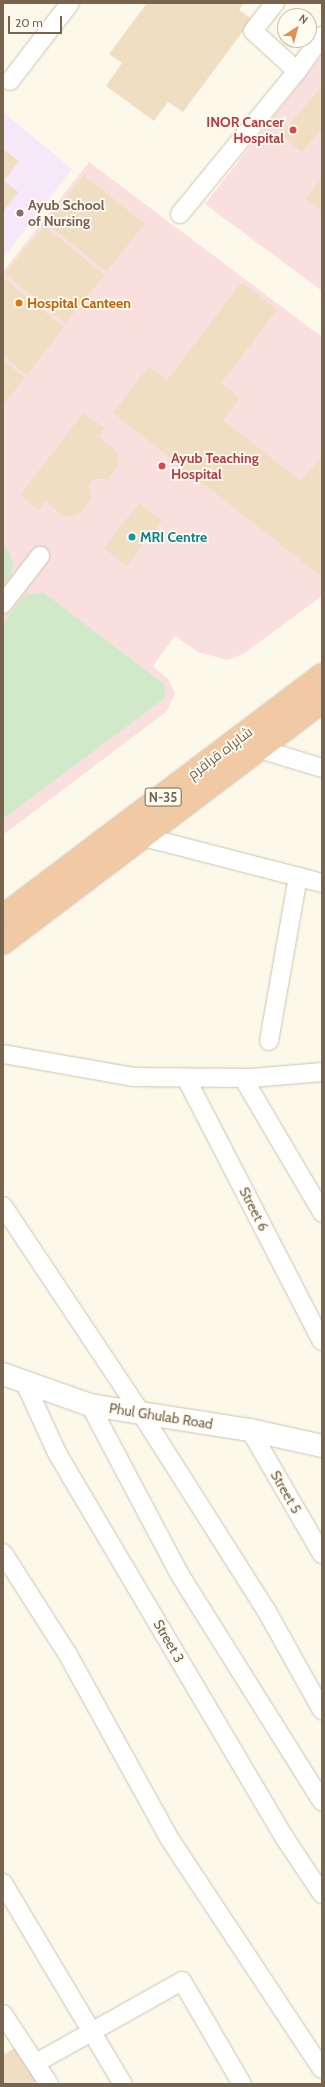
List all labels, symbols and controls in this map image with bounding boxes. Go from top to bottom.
scale bar [10,8,64,34]
north arrow [277,8,317,48]
text: N [296,11,311,27]
text: 20 m [15,15,43,30]
place label: INOR Cancer Hospital [206,114,284,146]
marker: INOR Cancer Hospital [287,124,299,136]
place label: Ayub School of Nursing [28,197,104,230]
marker: Ayub School of Nursing [15,208,25,218]
place label: Hospital Canteen [27,295,131,311]
marker: Hospital Canteen [14,298,24,308]
place label: Ayub Teaching Hospital [171,450,259,482]
marker: Ayub Teaching Hospital [156,460,168,472]
place label: MRI Centre [140,529,207,545]
marker: MRI Centre [127,532,137,542]
street label: شاہراہ قراقرم [184,723,256,783]
road number: N-35 [144,786,182,808]
street label: Street 6 [236,1184,272,1234]
street label: Phul Ghulab Road [108,1400,214,1432]
street label: Street 5 [267,1468,305,1516]
street label: Street 3 [150,1617,188,1665]

